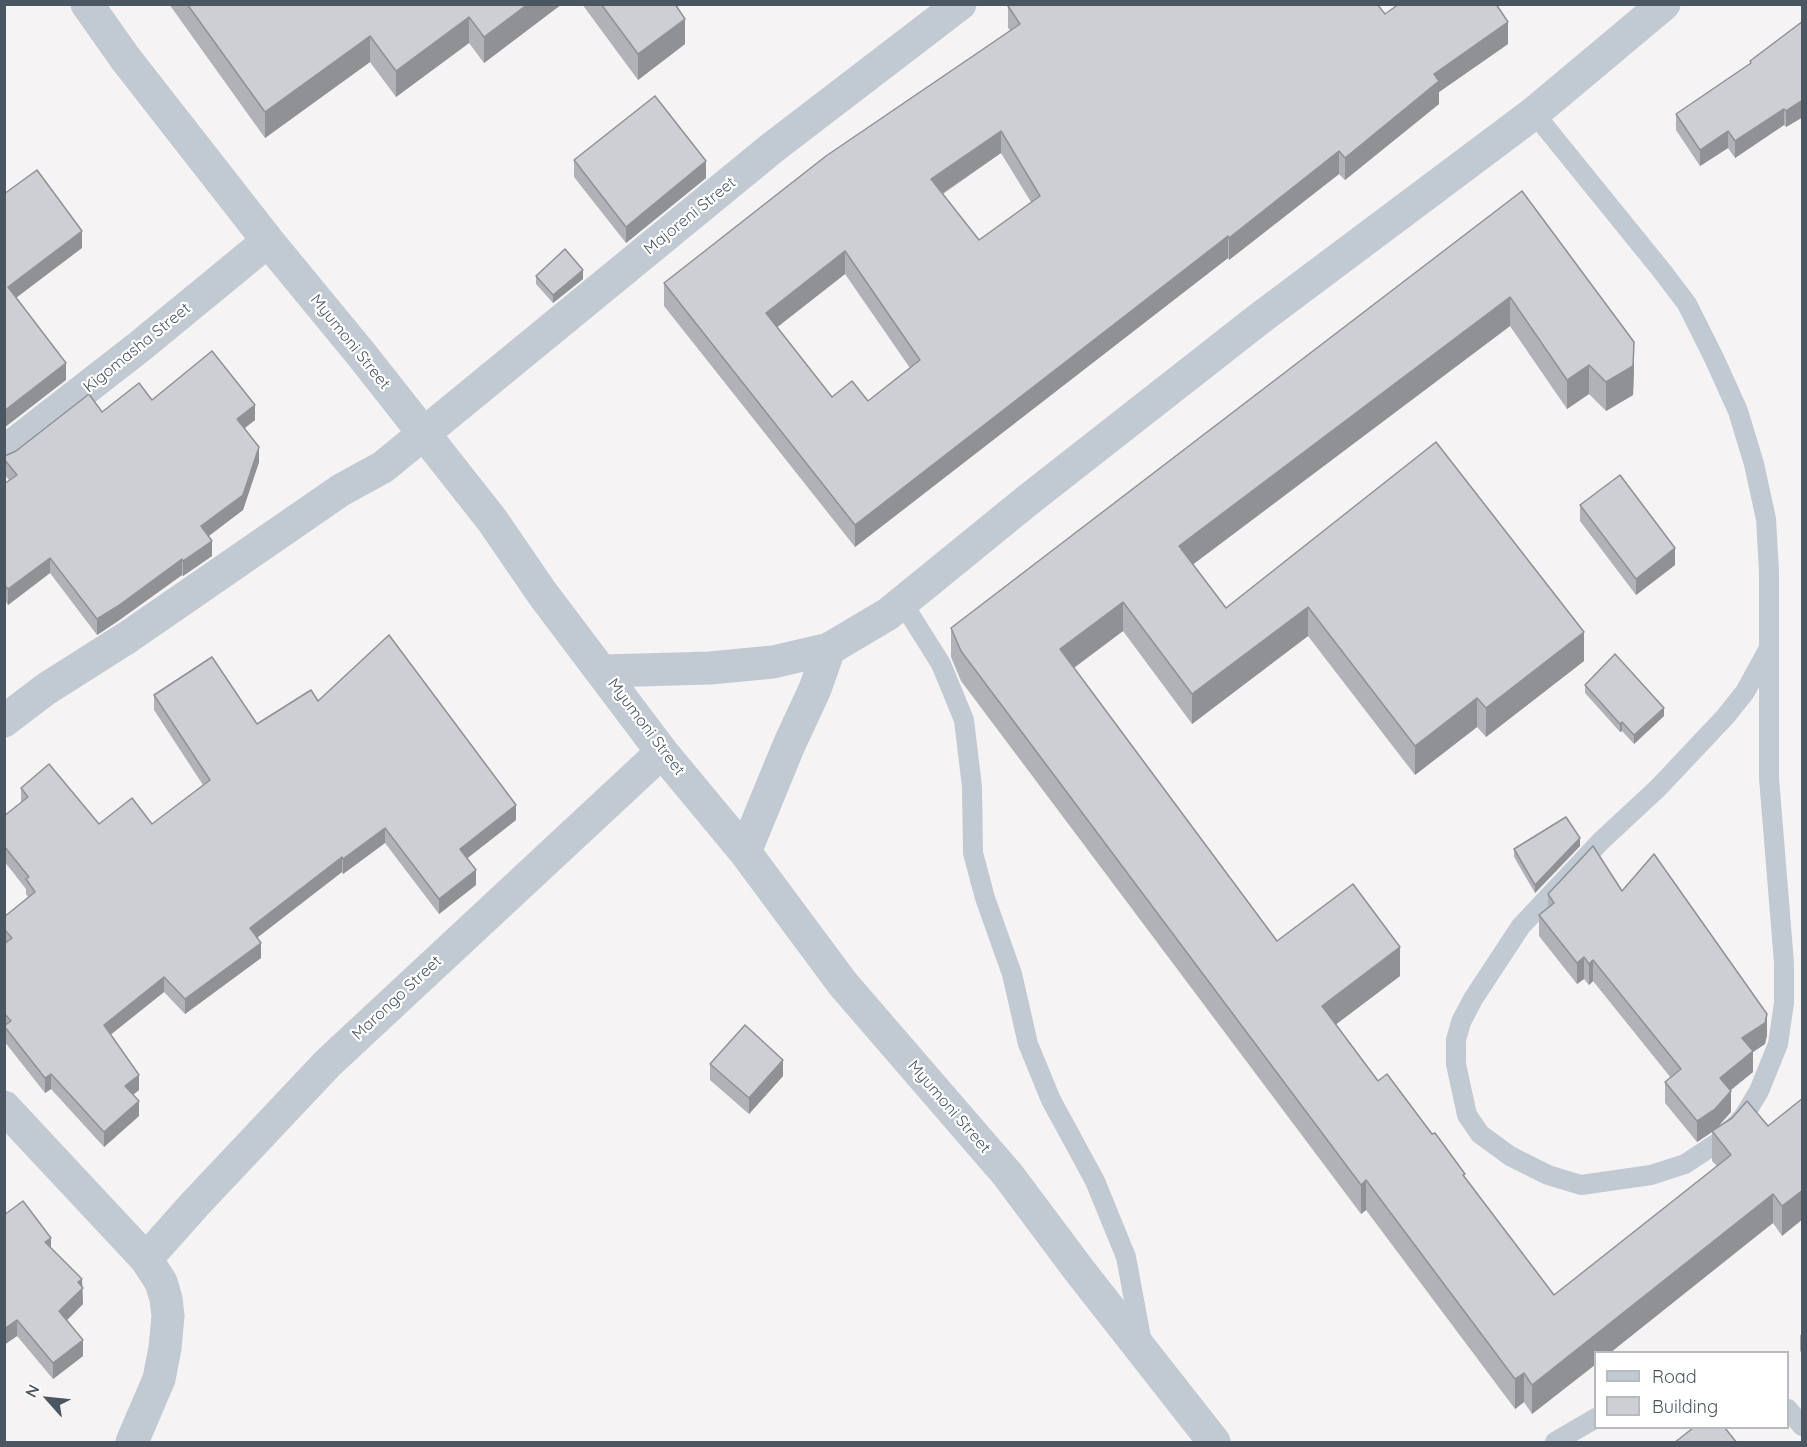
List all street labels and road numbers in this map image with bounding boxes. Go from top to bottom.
street label: Majoreni Street [640,173,740,259]
street label: Myumoni Street [306,291,394,393]
street label: Kigomasha Street [80,299,194,397]
street label: Myumoni Street [603,675,689,779]
street label: Marongo Street [348,952,446,1044]
street label: Myumoni Street [904,1057,994,1157]

